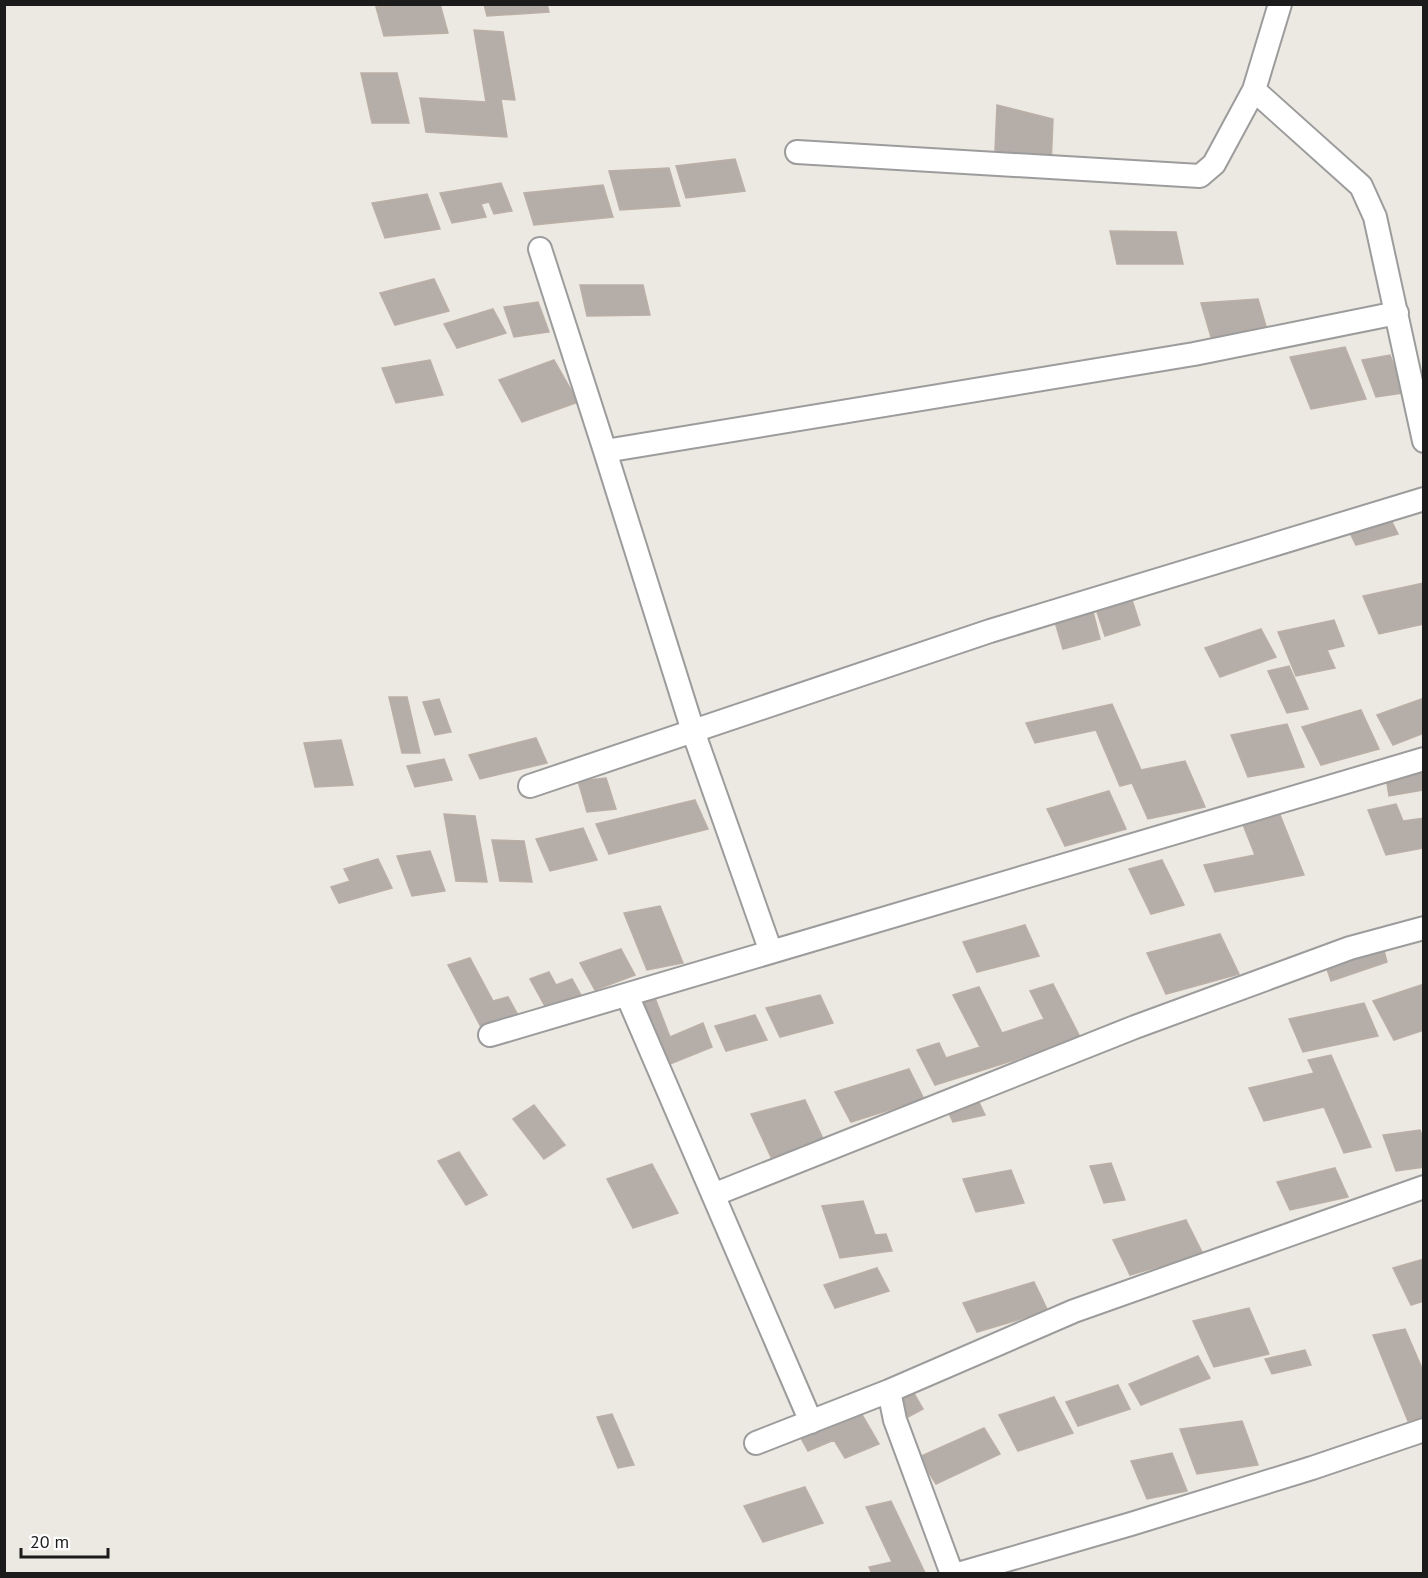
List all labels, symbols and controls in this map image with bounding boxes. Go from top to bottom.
scale bar [21,1521,108,1559]
text: 20 m [30,1530,69,1553]

